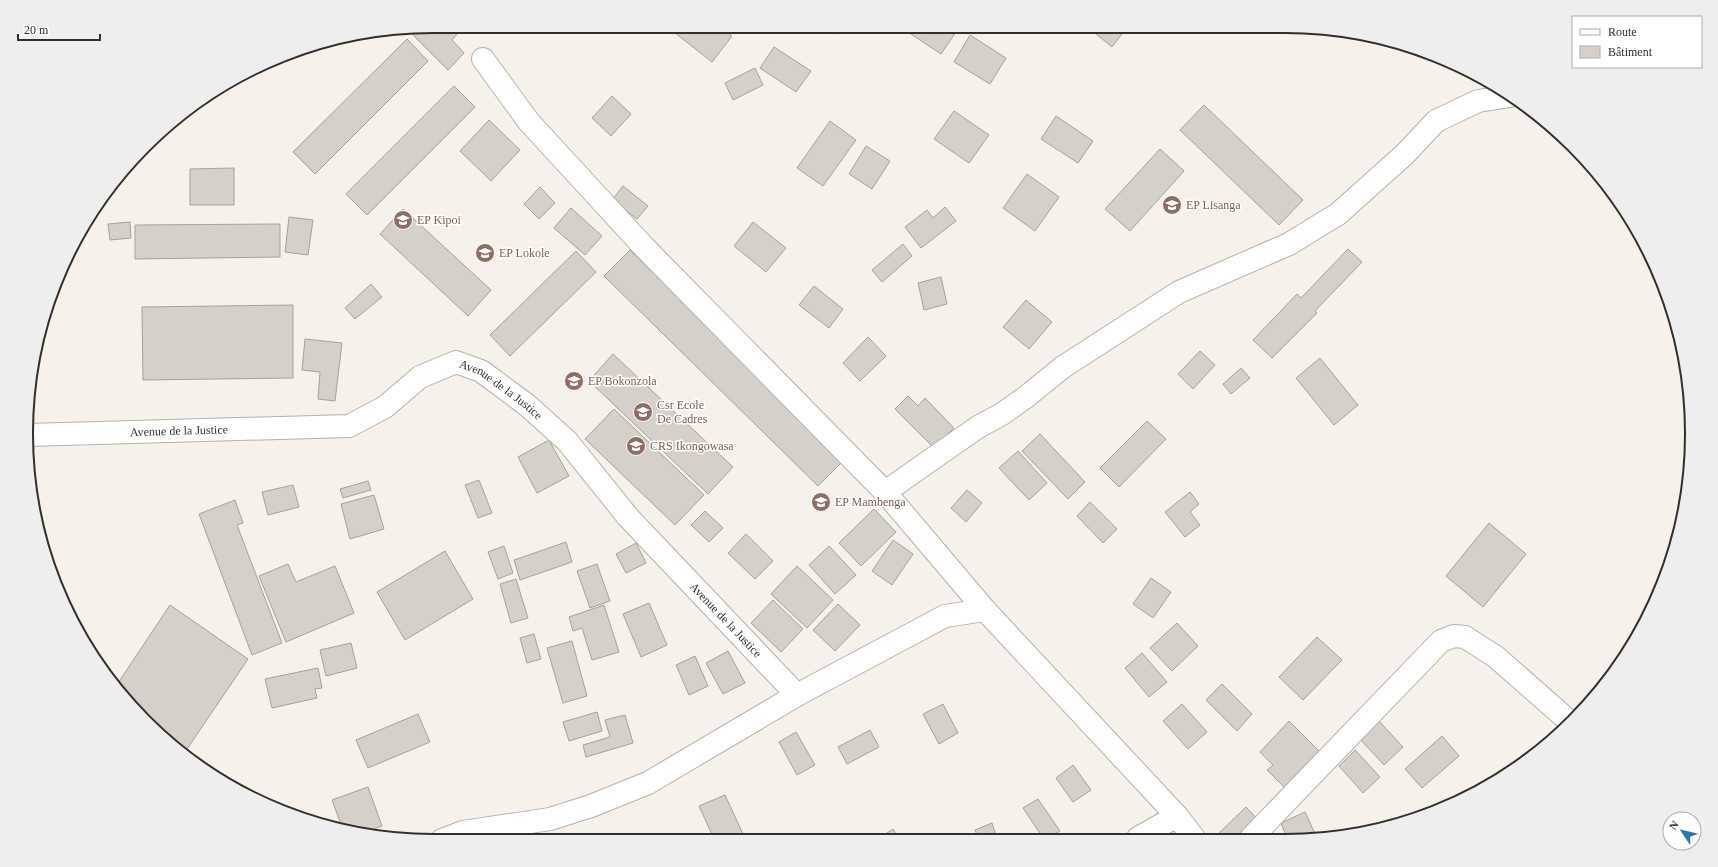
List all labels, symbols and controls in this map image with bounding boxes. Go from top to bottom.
scale bar [18,16,100,42]
legend [1572,16,1702,68]
text: 20 m [24,23,49,37]
text: Route [1608,25,1637,39]
text: Bâtiment [1608,45,1653,59]
school or university icon: EP Lisanga [1161,194,1183,216]
place label: EP Lisanga [1186,198,1241,212]
school or university icon: EP Kipoi [392,209,414,231]
place label: EP Kipoi [417,213,462,227]
school or university icon: EP Lokole [474,242,496,264]
place label: EP Lokole [499,246,550,260]
street label: Avenue de la Justice [457,357,545,422]
school or university icon: EP Bokonzola [563,370,585,392]
place label: EP Bokonzola [588,374,657,388]
place label: Csr Ecole De Cadres [657,398,708,426]
school or university icon: Csr Ecole De Cadres [632,401,654,423]
street label: Avenue de la Justice [130,422,228,439]
school or university icon: CRS Ikongowasa [625,435,647,457]
place label: CRS Ikongowasa [650,439,734,453]
school or university icon: EP Mambenga [810,491,832,513]
place label: EP Mambenga [835,495,906,509]
street label: Avenue de la Justice [687,580,765,660]
north arrow [1662,811,1702,851]
text: N [1667,819,1681,832]

